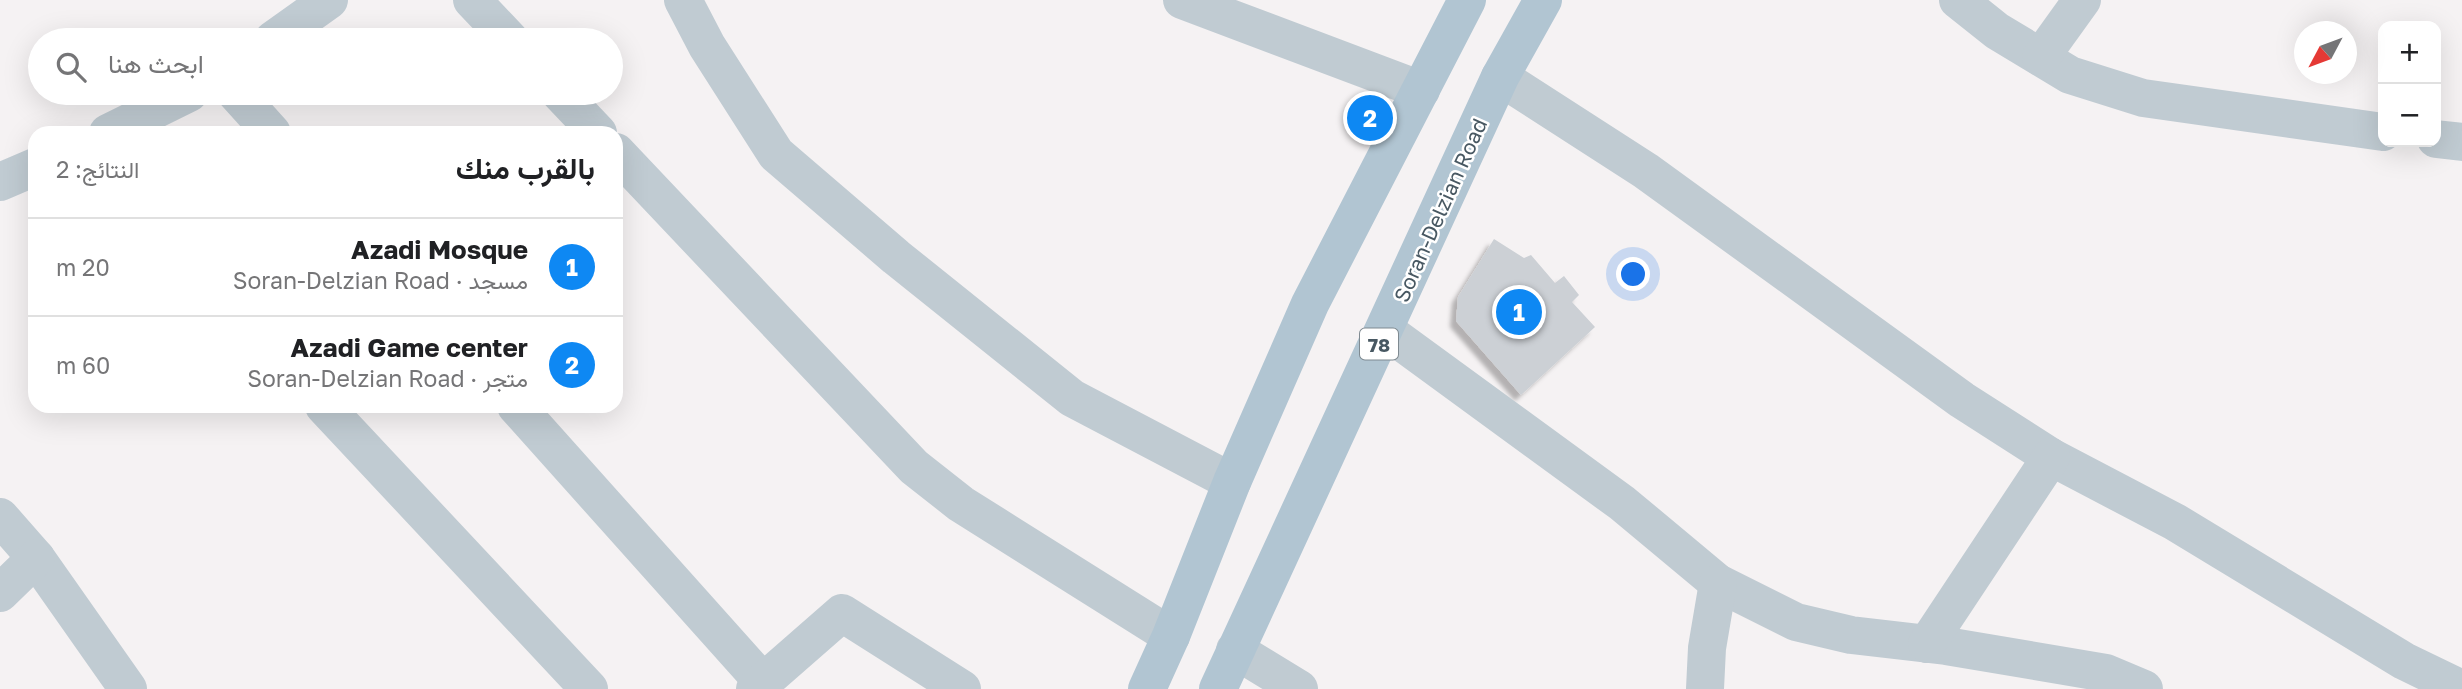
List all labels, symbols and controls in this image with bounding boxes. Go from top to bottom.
north arrow [2294,21,2357,84]
map controls [2378,21,2441,147]
button: + [2378,21,2441,84]
search box [28,28,623,105]
icon: search [52,48,90,86]
text: ابحث هنا [108,48,204,79]
button: − [2378,84,2441,147]
pin: 2 [1347,92,1393,144]
street label: Soran-Delzian Road [1388,114,1492,306]
text: بالقرب منك [456,150,595,186]
text: النتائج: 2 [56,155,139,183]
text: Azadi Mosque [351,234,528,265]
text: 20 m [56,253,110,281]
text: 1 [566,253,578,281]
your location [1616,257,1650,291]
text: مسجد · Soran-Delzian Road [233,266,528,294]
pin: 1 [1496,286,1542,338]
road number: 78 [1360,328,1398,360]
text: Azadi Game center [290,332,528,363]
text: 60 m [56,351,110,379]
text: 2 [565,351,579,379]
text: متجر · Soran-Delzian Road [247,364,528,392]

